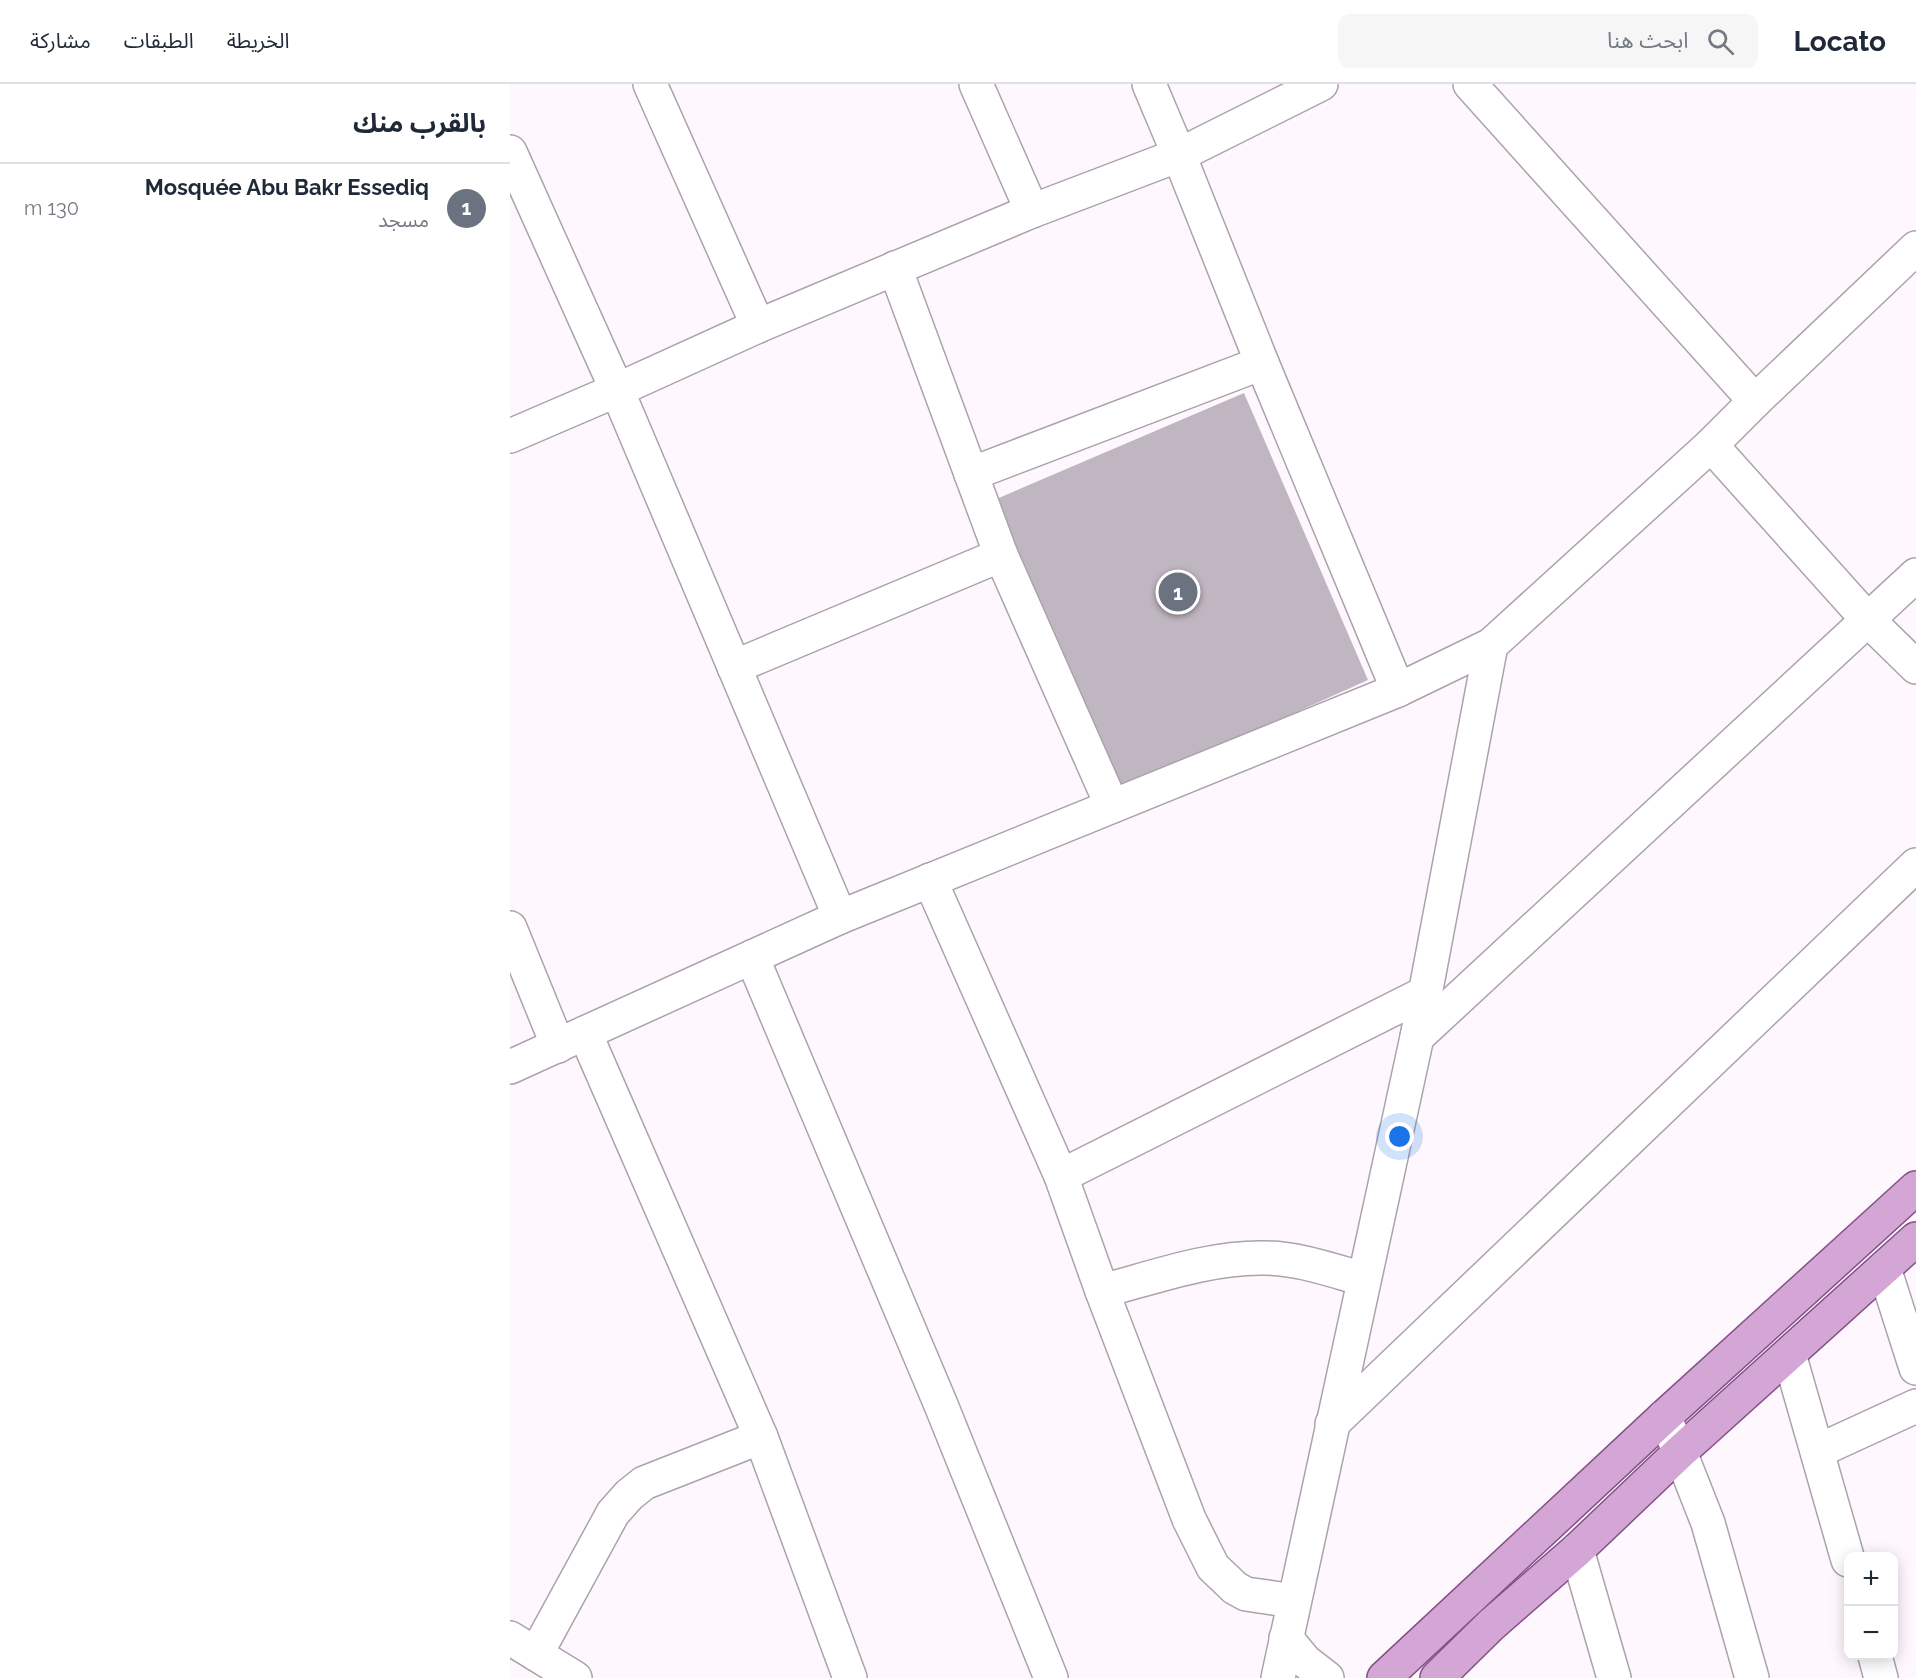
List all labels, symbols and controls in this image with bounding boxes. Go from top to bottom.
search box [1338,14,1758,68]
icon: search [1704,25,1737,58]
text: Locato [1794,25,1886,58]
text: ابحث هنا [1607,27,1689,53]
text: مشاركة [30,28,91,53]
text: الطبقات [124,28,194,53]
text: الخريطة [227,28,290,53]
text: بالقرب منك [353,108,486,138]
text: Mosquée Abu Bakr Essediq [145,174,429,200]
text: 130 m [24,196,79,220]
text: 1 [462,196,471,220]
text: مسجد [378,208,429,232]
pin: 1 [1158,570,1198,614]
your location [1385,1122,1414,1151]
map controls [1844,1552,1898,1660]
button: + [1844,1552,1898,1606]
button: − [1844,1606,1898,1660]

